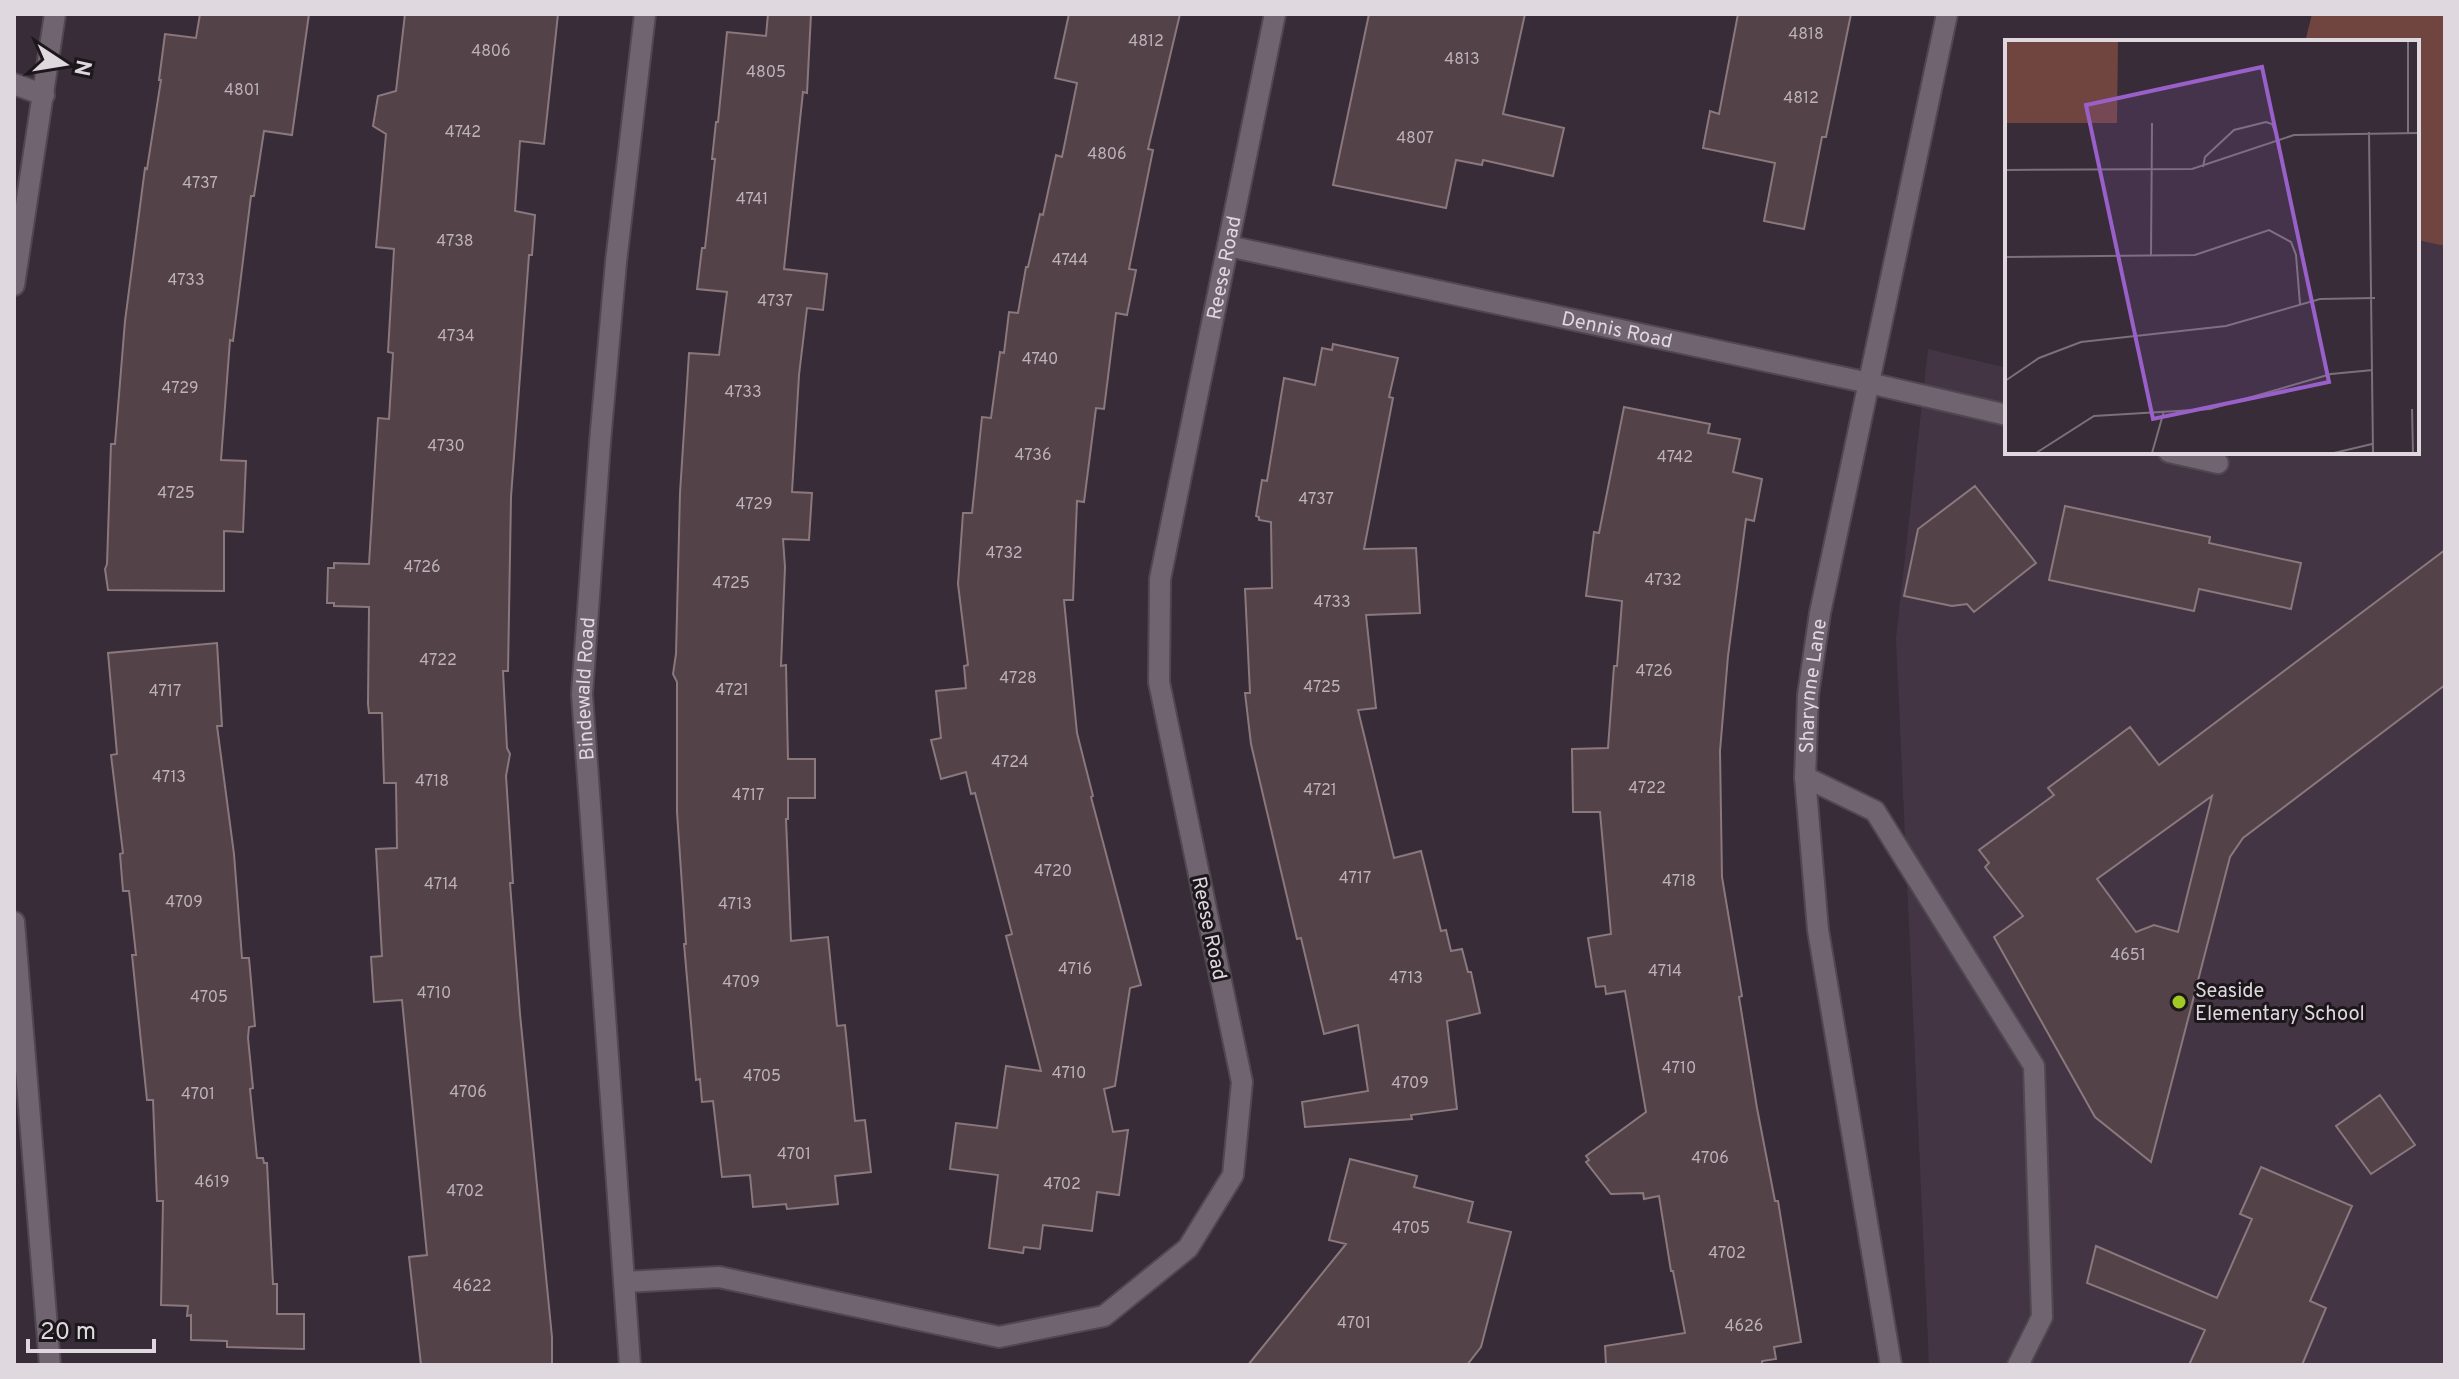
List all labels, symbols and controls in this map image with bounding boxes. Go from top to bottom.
north arrow [24,24,104,104]
house number: 4818 [1788,25,1824,45]
house number: 4812 [1128,32,1164,52]
inset map [2005,40,2419,454]
house number: 4806 [471,42,511,62]
house number: 4813 [1444,50,1480,70]
text: N [66,57,96,78]
house number: 4805 [746,63,786,83]
house number: 4801 [224,81,260,101]
house number: 4812 [1783,89,1819,109]
house number: 4742 [445,123,481,143]
house number: 4807 [1396,129,1434,149]
house number: 4806 [1087,145,1127,165]
house number: 4737 [182,174,218,194]
house number: 4741 [736,190,768,210]
street label: Reese Road [1202,214,1249,322]
house number: 4738 [436,232,474,252]
house number: 4744 [1052,251,1088,271]
house number: 4733 [167,271,205,291]
house number: 4737 [757,292,793,312]
street label: Dennis Road [1559,307,1675,356]
house number: 4734 [437,327,475,347]
house number: 4740 [1022,350,1058,370]
house number: 4729 [161,379,199,399]
house number: 4733 [724,383,762,403]
house number: 4730 [427,437,465,457]
house number: 4736 [1014,446,1052,466]
house number: 4742 [1657,448,1693,468]
house number: 4725 [157,484,195,504]
house number: 4737 [1298,490,1334,510]
house number: 4729 [735,495,773,515]
house number: 4732 [986,544,1023,564]
house number: 4726 [403,558,441,578]
house number: 4732 [1645,571,1682,591]
house number: 4725 [712,574,750,594]
house number: 4733 [1313,593,1351,613]
street label: Bindewald Road [571,616,602,761]
street label: Sharynne Lane [1795,617,1834,754]
house number: 4722 [419,651,457,671]
house number: 4726 [1635,662,1673,682]
house number: 4728 [999,669,1037,689]
house number: 4725 [1303,678,1341,698]
house number: 4721 [715,681,749,701]
house number: 4717 [149,682,181,702]
house number: 4724 [991,753,1029,773]
house number: 4713 [152,768,186,788]
house number: 4718 [415,772,449,792]
house number: 4722 [1628,779,1666,799]
house number: 4721 [1303,781,1337,801]
house number: 4717 [732,786,764,806]
house number: 4720 [1034,862,1072,882]
house number: 4717 [1339,869,1371,889]
house number: 4718 [1662,872,1696,892]
street label: Reese Road [1184,874,1232,983]
house number: 4714 [424,875,458,895]
house number: 4709 [165,893,203,913]
house number: 4713 [718,895,752,915]
house number: 4651 [2110,946,2146,966]
house number: 4716 [1058,960,1092,980]
house number: 4714 [1648,962,1682,982]
house number: 4713 [1389,969,1423,989]
house number: 4709 [722,973,760,993]
place label: Seaside Elementary School [2195,979,2365,1028]
house number: 4710 [417,984,451,1004]
house number: 4705 [190,988,228,1008]
marker: Seaside Elementary School [2170,993,2188,1011]
house number: 4710 [1662,1059,1696,1079]
house number: 4710 [1052,1064,1086,1084]
house number: 4705 [743,1067,781,1087]
house number: 4709 [1391,1074,1429,1094]
house number: 4706 [449,1083,487,1103]
house number: 4701 [181,1085,215,1105]
house number: 4701 [777,1145,811,1165]
house number: 4706 [1691,1149,1729,1169]
house number: 4619 [194,1173,230,1193]
house number: 4702 [1043,1175,1081,1195]
house number: 4702 [446,1182,484,1202]
house number: 4705 [1392,1219,1430,1239]
house number: 4702 [1708,1244,1746,1264]
house number: 4622 [452,1277,492,1297]
scale bar [28,1303,154,1353]
house number: 4701 [1337,1314,1371,1334]
house number: 4626 [1725,1317,1763,1337]
text: 20 m [40,1318,96,1348]

